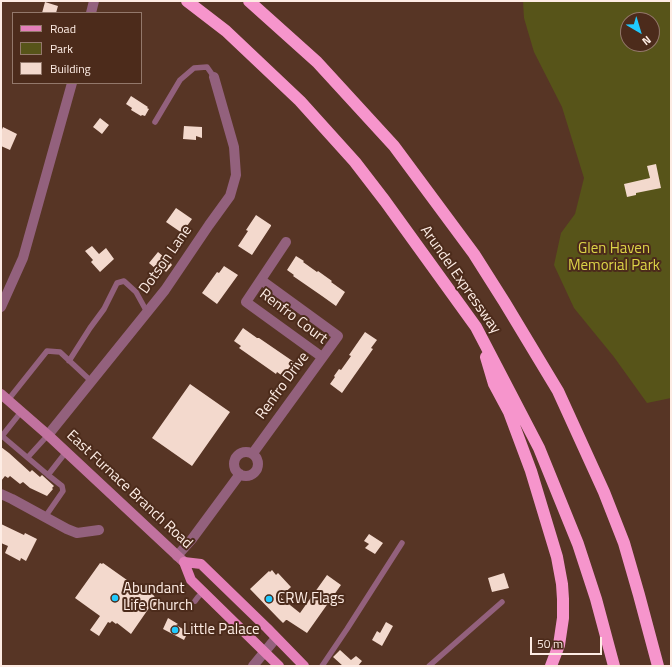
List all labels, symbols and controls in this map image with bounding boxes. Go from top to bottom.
legend [12,12,142,84]
north arrow [620,12,660,52]
text: Road [50,19,76,38]
text: N [639,32,655,49]
text: Park [50,39,73,58]
text: Building [50,59,91,78]
street label: Dotson Lane [136,222,196,298]
street label: Arundel Expressway [416,222,504,338]
park label: Glen Haven Memorial Park [568,240,660,275]
street label: Renfro Court [256,286,330,348]
street label: Renfro Drive [253,349,313,423]
street label: East Furnace Branch Road [62,427,196,553]
place label: Abundant Life Church [123,580,193,615]
place label: CRW Flags [277,590,345,608]
marker: Abundant Life Church [110,593,120,603]
marker: CRW Flags [264,594,274,604]
place label: Little Palace [183,621,260,639]
marker: Little Palace [170,625,180,635]
scale bar [532,629,604,655]
text: 50 m [537,634,563,653]

